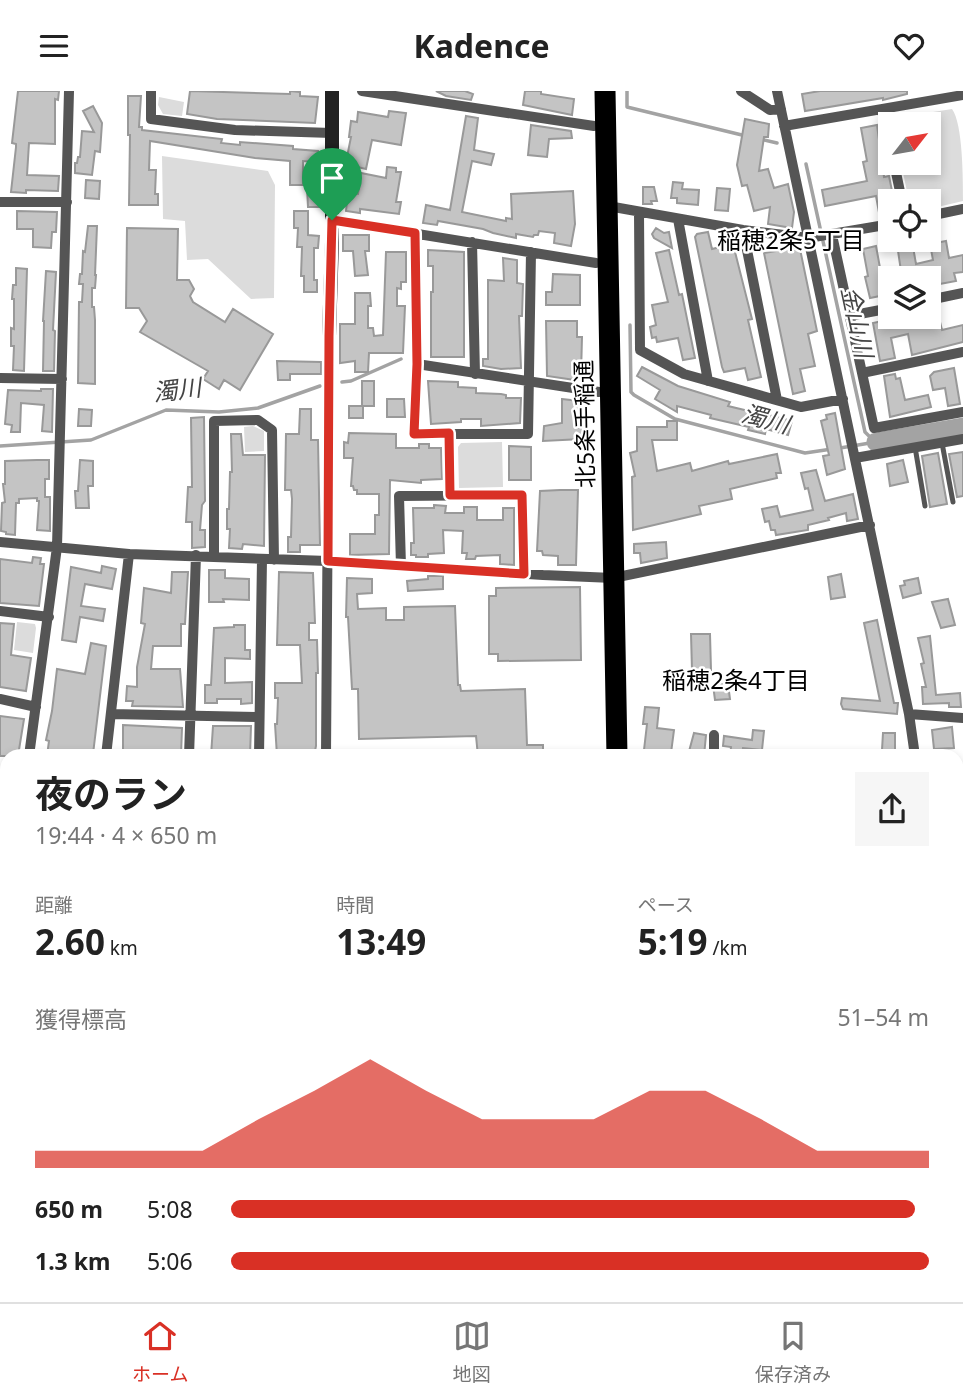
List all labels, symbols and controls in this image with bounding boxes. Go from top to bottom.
text: Kadence [413,24,550,67]
icon: menu [35,27,73,65]
icon: heart [890,27,928,65]
north arrow [878,112,942,175]
map controls [878,112,941,329]
pin [302,148,362,220]
icon: arrive [313,159,351,197]
button: locate [878,189,941,252]
district label: 稲穂2条5丁目 [717,223,865,256]
button: layers [878,266,941,329]
water label: 金山川 [834,283,882,364]
street label: 北5条手稲通 [567,360,601,488]
water label: 濁川 [151,369,206,408]
water label: 濁川 [739,396,796,441]
district label: 稲穂2条4丁目 [662,663,810,696]
text: 夜のラン [35,767,187,819]
button: share [855,772,929,846]
text: 19:44 · 4 × 650 m [35,819,217,851]
text: 距離 [35,892,73,918]
text: 時間 [336,892,374,918]
text: ペース [638,892,694,918]
text: 2.60 [35,918,105,965]
text: 13:49 [336,918,426,965]
text: 5:19 [638,918,708,965]
text: km [105,935,138,961]
text: /km [708,935,747,961]
text: 51–54 m [837,1001,929,1033]
text: 獲得標高 [35,1003,127,1035]
text: 650 m [35,1193,103,1225]
text: 5:08 [147,1193,193,1225]
text: 1.3 km [35,1245,110,1277]
text: 5:06 [147,1245,193,1277]
tab: ホーム [132,1317,189,1387]
tab: 地図 [453,1317,491,1387]
tab: 保存済み [755,1317,831,1387]

